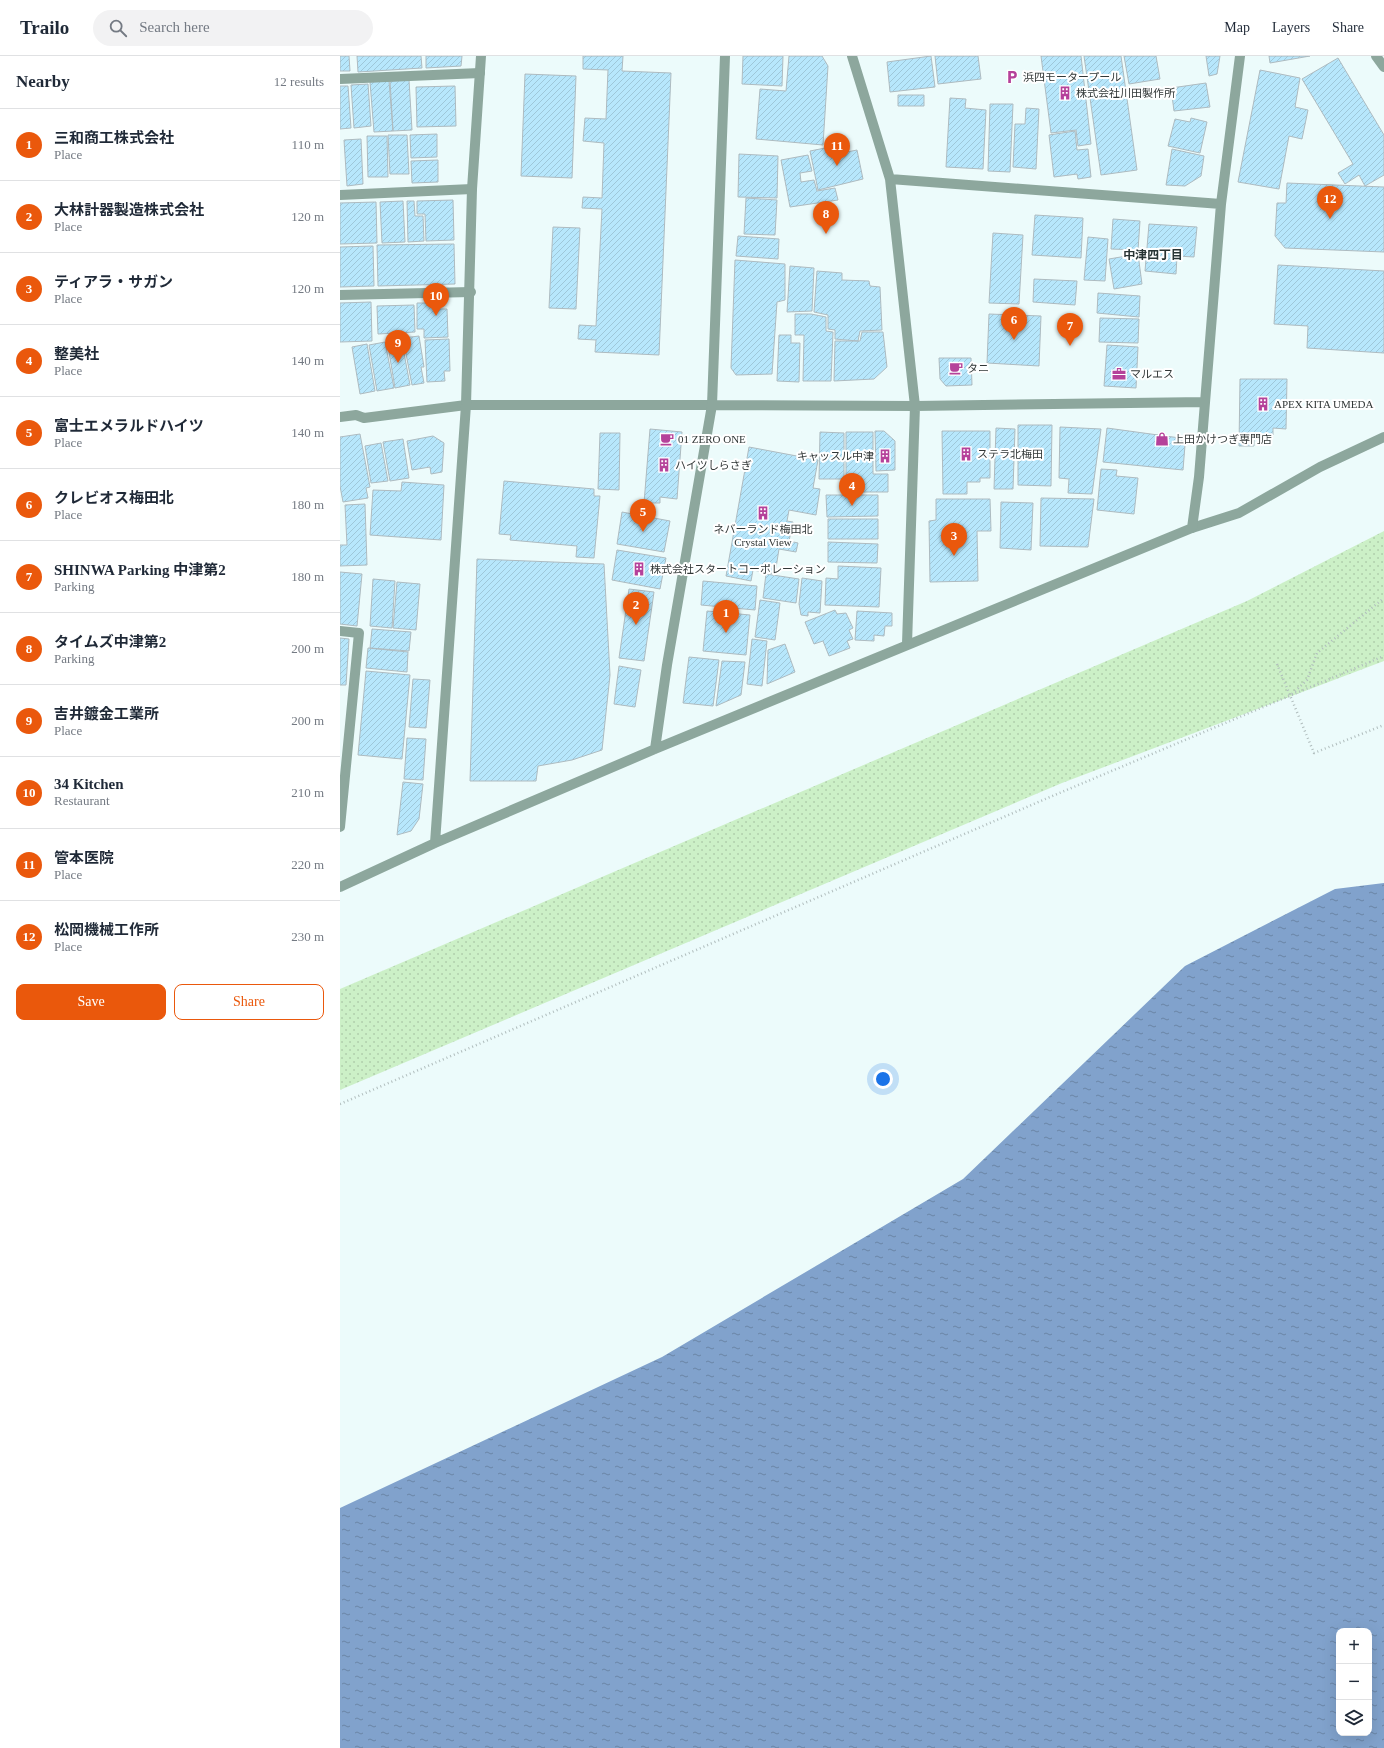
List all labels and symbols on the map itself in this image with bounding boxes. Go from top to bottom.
parking icon: 浜四モータープール [1004,69,1020,85]
place label: 浜四モータープール [1023,71,1121,83]
building icon: 株式会社川田製作所 [1057,85,1073,101]
place label: 株式会社川田製作所 [1076,87,1176,99]
pin: 11 [824,133,850,166]
pin: 12 [1317,186,1343,219]
pin: 8 [813,201,839,234]
district label: 中津四丁目 [1123,248,1183,262]
pin: 10 [423,283,449,316]
pin: 6 [1001,307,1027,340]
pin: 7 [1057,313,1083,346]
pin: 9 [385,330,411,363]
cafe icon: タニ [948,360,964,376]
place label: タニ [967,362,989,374]
office icon: マルエス [1111,366,1127,382]
place label: マルエス [1130,368,1174,380]
building icon: APEX KITA UMEDA [1255,396,1271,412]
place label: APEX KITA UMEDA [1274,398,1373,410]
cafe icon: 01 ZERO ONE [659,431,675,447]
shop icon: 上田かけつぎ専門店 [1154,431,1170,447]
place label: 01 ZERO ONE [678,433,746,445]
place label: 上田かけつぎ専門店 [1173,433,1272,445]
building icon: ステラ北梅田 [958,446,974,462]
building icon: キャッスル中津 [877,448,893,464]
place label: ステラ北梅田 [977,448,1043,460]
place label: キャッスル中津 [797,450,874,462]
building icon: ハイツしらさぎ [656,457,672,473]
place label: ハイツしらさぎ [675,459,752,471]
pin: 4 [839,473,865,506]
pin: 5 [630,499,656,532]
building icon: ネバーランド梅田北 Crystal View [755,505,771,521]
place label: ネバーランド梅田北 Crystal View [714,523,813,548]
pin: 3 [941,523,967,556]
building icon: 株式会社スタートコーポレーション [631,561,647,577]
place label: 株式会社スタートコーポレーション [650,563,826,575]
pin: 2 [623,592,649,625]
pin: 1 [713,600,739,633]
your location [873,1069,893,1089]

